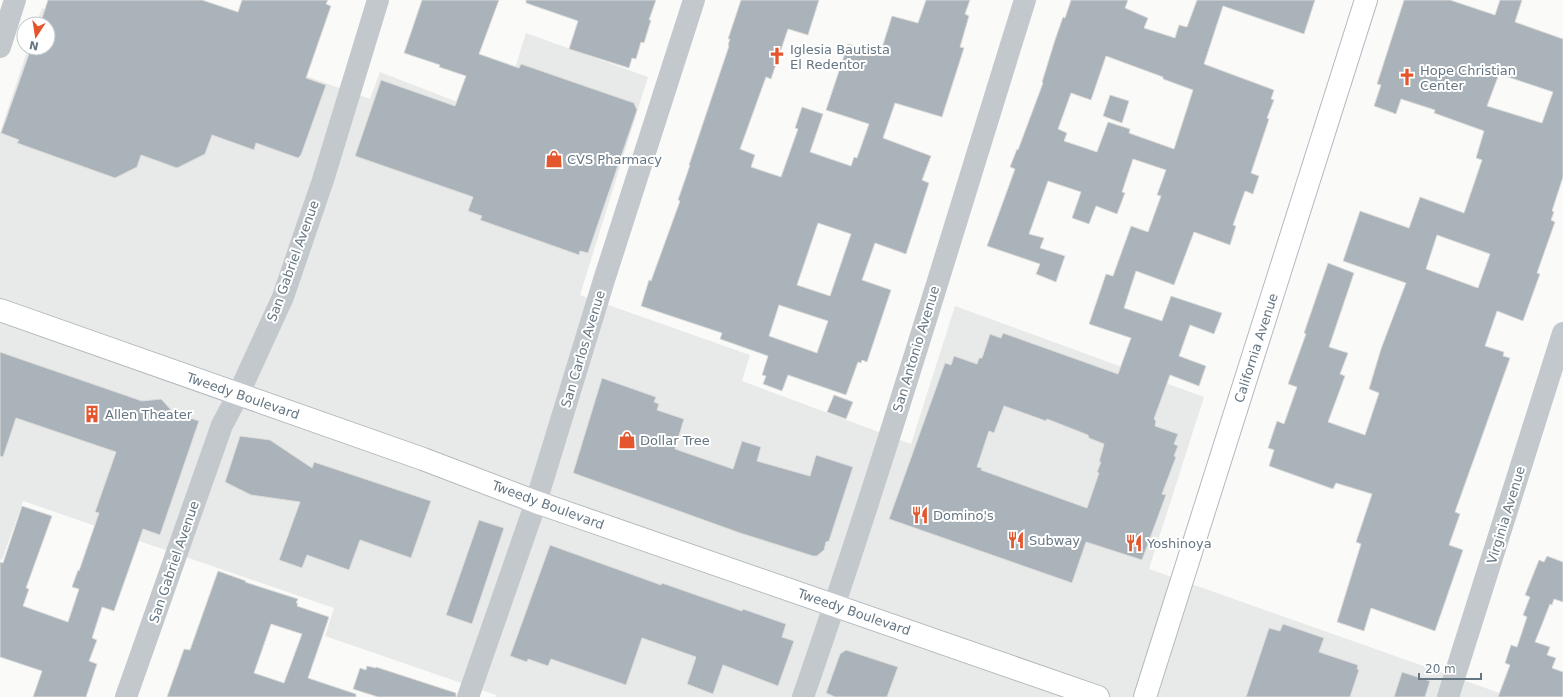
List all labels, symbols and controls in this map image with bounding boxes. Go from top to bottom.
north arrow [16,16,56,56]
text: N [28,38,40,53]
place label: Iglesia Bautista El Redentor [790,42,890,72]
church icon: Iglesia Bautista El Redentor [767,46,787,66]
place label: Hope Christian Center [1420,63,1516,93]
church icon: Hope Christian Center [1397,67,1417,87]
shop icon: CVS Pharmacy [544,149,564,169]
place label: CVS Pharmacy [567,152,662,167]
street label: San Gabriel Avenue [264,198,322,324]
street label: San Antonio Avenue [890,284,942,414]
street label: San Carlos Avenue [558,289,608,409]
street label: California Avenue [1231,291,1281,405]
street label: Tweedy Boulevard [184,369,301,422]
building icon: Allen Theater [82,404,102,424]
place label: Allen Theater [105,407,193,422]
shop icon: Dollar Tree [617,430,637,450]
place label: Dollar Tree [640,433,710,448]
street label: Virginia Avenue [1484,464,1528,566]
street label: Tweedy Boulevard [489,477,606,532]
street label: San Gabriel Avenue [146,499,202,625]
restaurant icon: Domino's [910,505,930,525]
place label: Domino's [933,508,994,523]
restaurant icon: Subway [1006,530,1026,550]
place label: Subway [1029,533,1080,548]
restaurant icon: Yoshinoya [1124,533,1144,553]
place label: Yoshinoya [1146,536,1212,551]
street label: Tweedy Boulevard [795,585,912,638]
scale bar [1419,655,1481,681]
text: 20 m [1425,662,1456,676]

